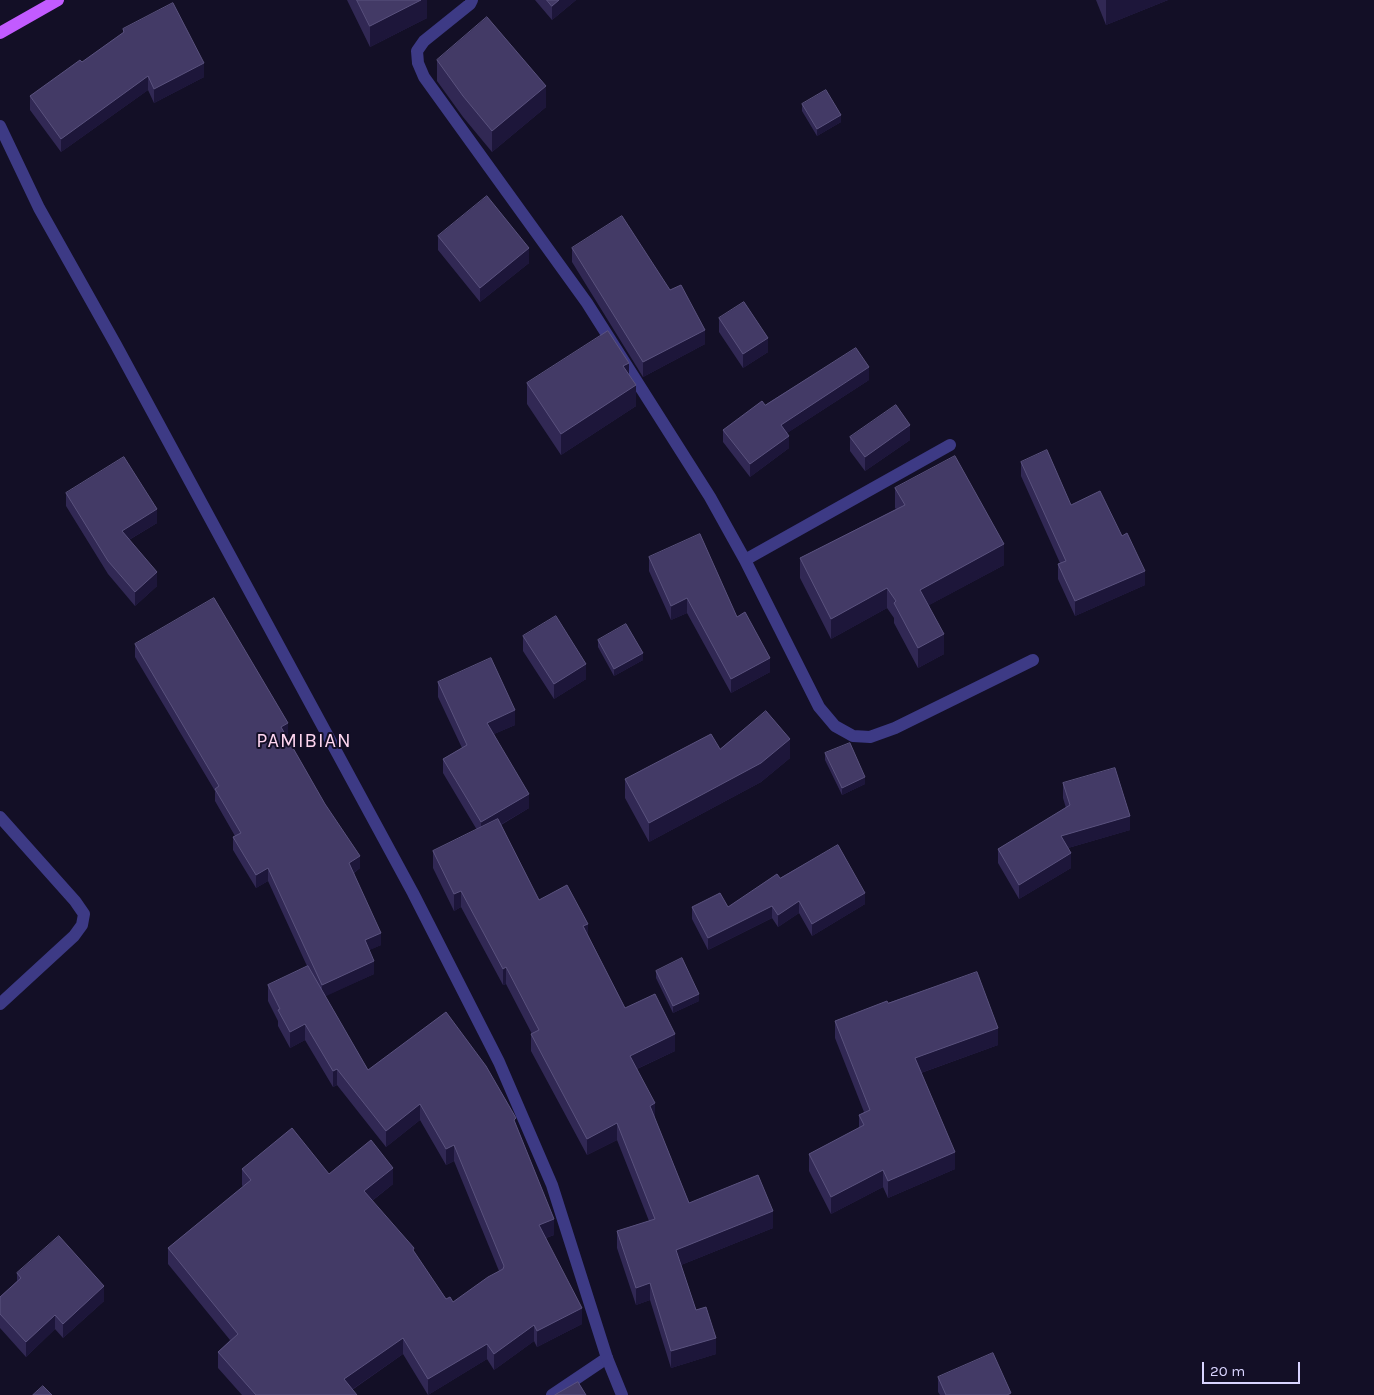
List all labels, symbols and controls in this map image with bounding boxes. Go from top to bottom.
district label: PAMIBIAN [255,729,353,753]
scale bar [1204,1352,1302,1384]
text: 20 m [1210,1362,1245,1380]

